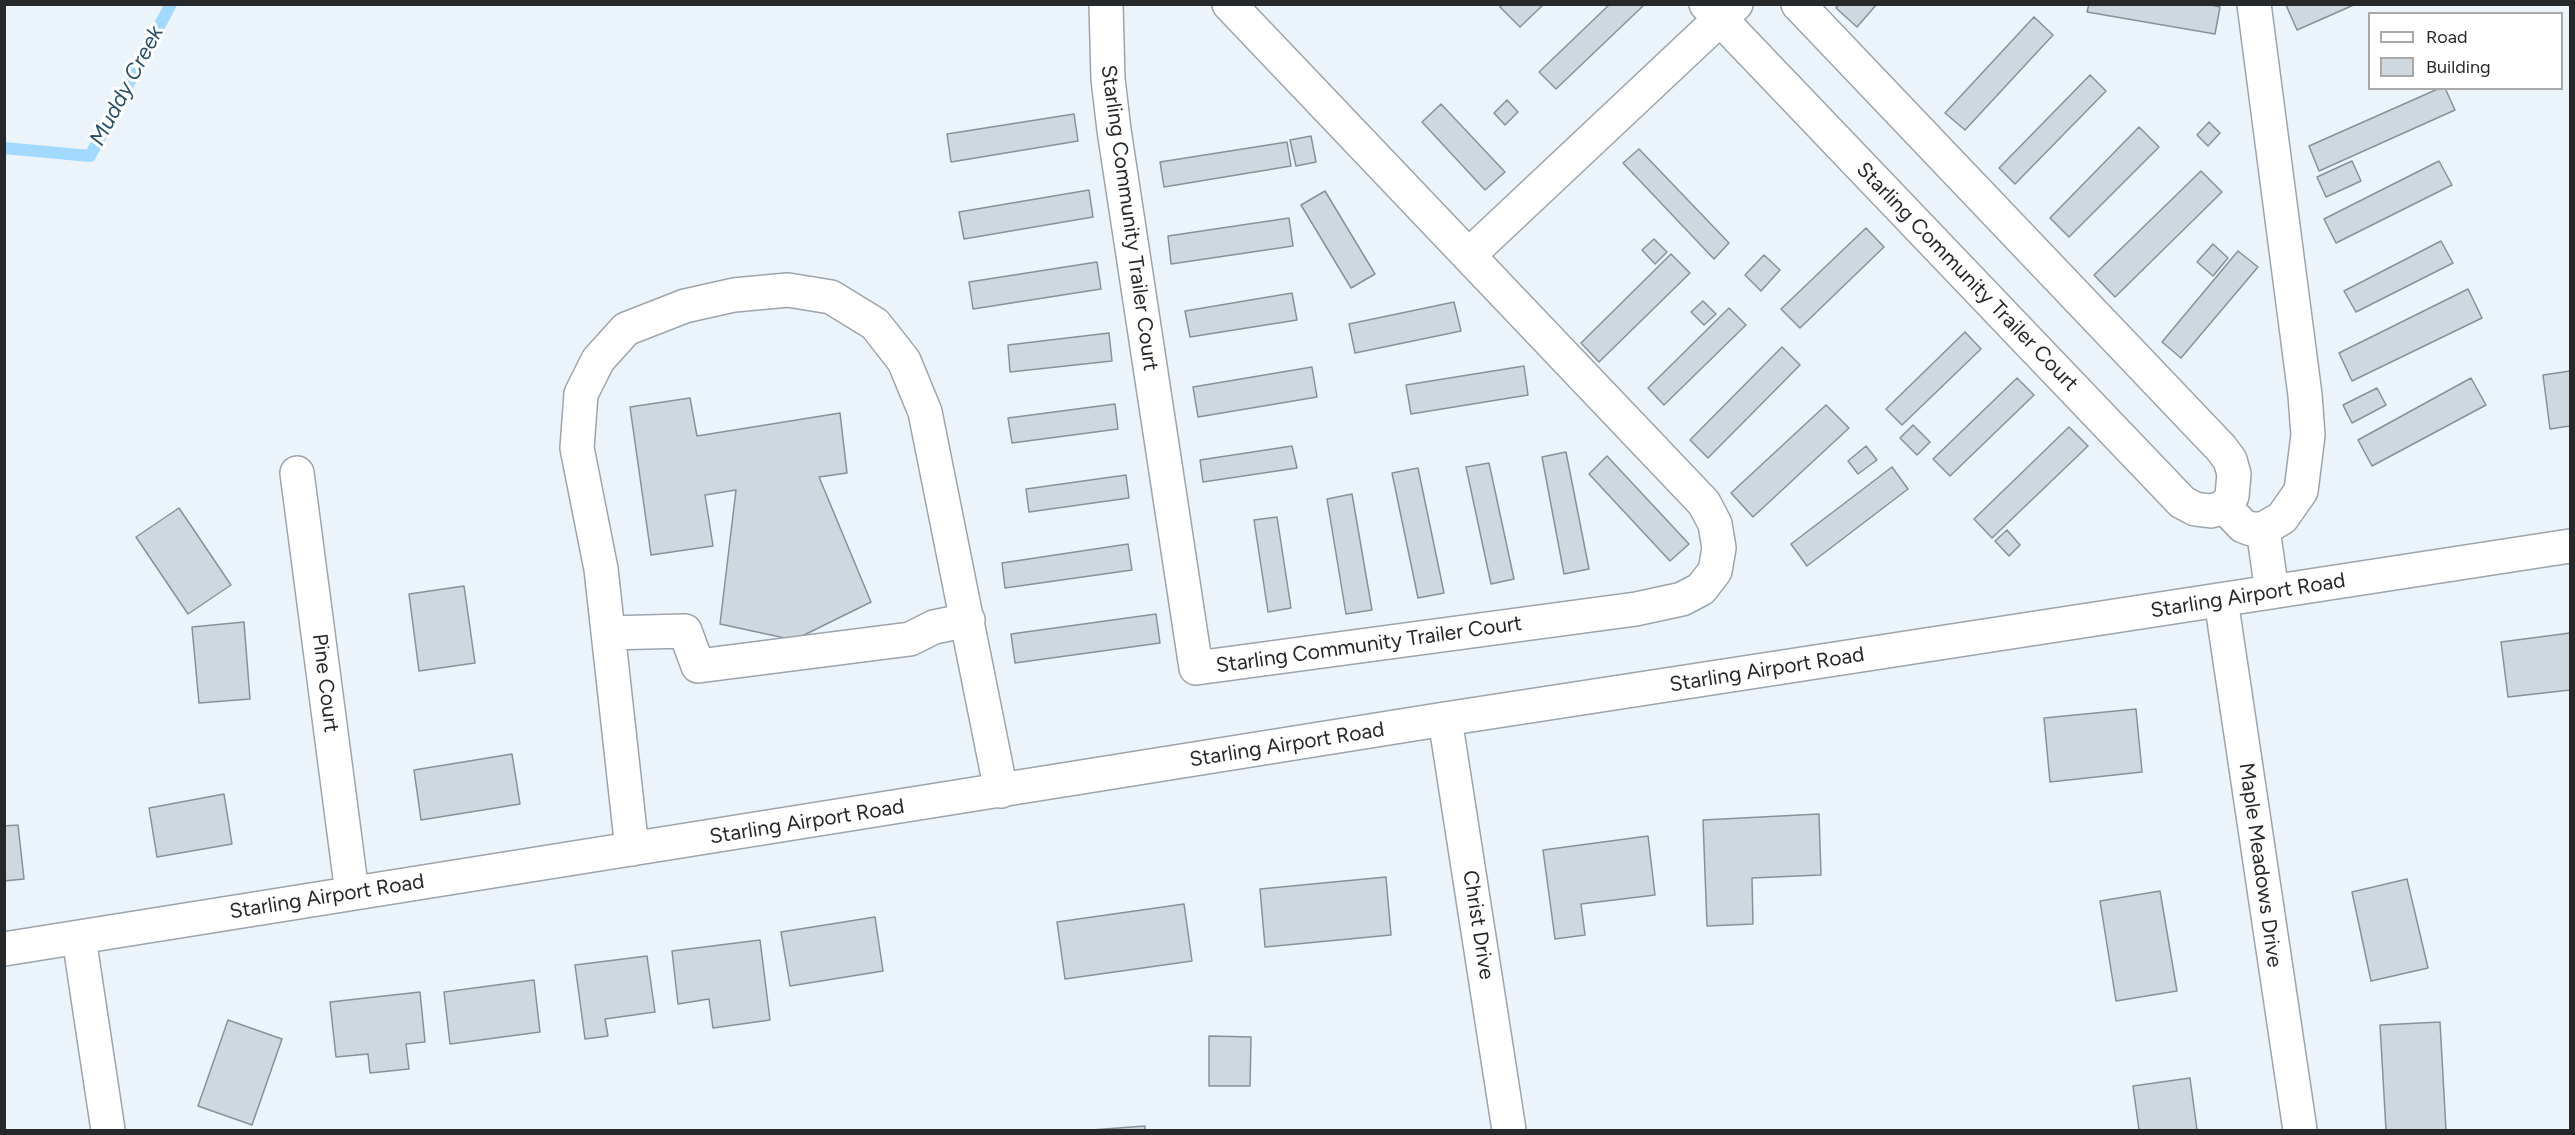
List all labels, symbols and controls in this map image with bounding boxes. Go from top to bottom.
legend [2368,12,2563,90]
water label: Muddy Creek [84,22,170,150]
text: Road [2426,26,2467,48]
text: Building [2426,56,2491,78]
street label: Starling Community Trailer Court [1095,63,1163,373]
street label: Starling Community Trailer Court [1851,157,2083,397]
street label: Starling Airport Road [2149,568,2347,624]
street label: Starling Community Trailer Court [1214,611,1524,679]
street label: Pine Court [306,632,344,734]
street label: Starling Airport Road [1668,642,1866,698]
street label: Starling Airport Road [1188,717,1386,773]
street label: Maple Meadows Drive [2233,761,2287,969]
street label: Starling Airport Road [708,794,906,850]
street label: Starling Airport Road [228,869,426,925]
street label: Christ Drive [1457,869,1499,981]

